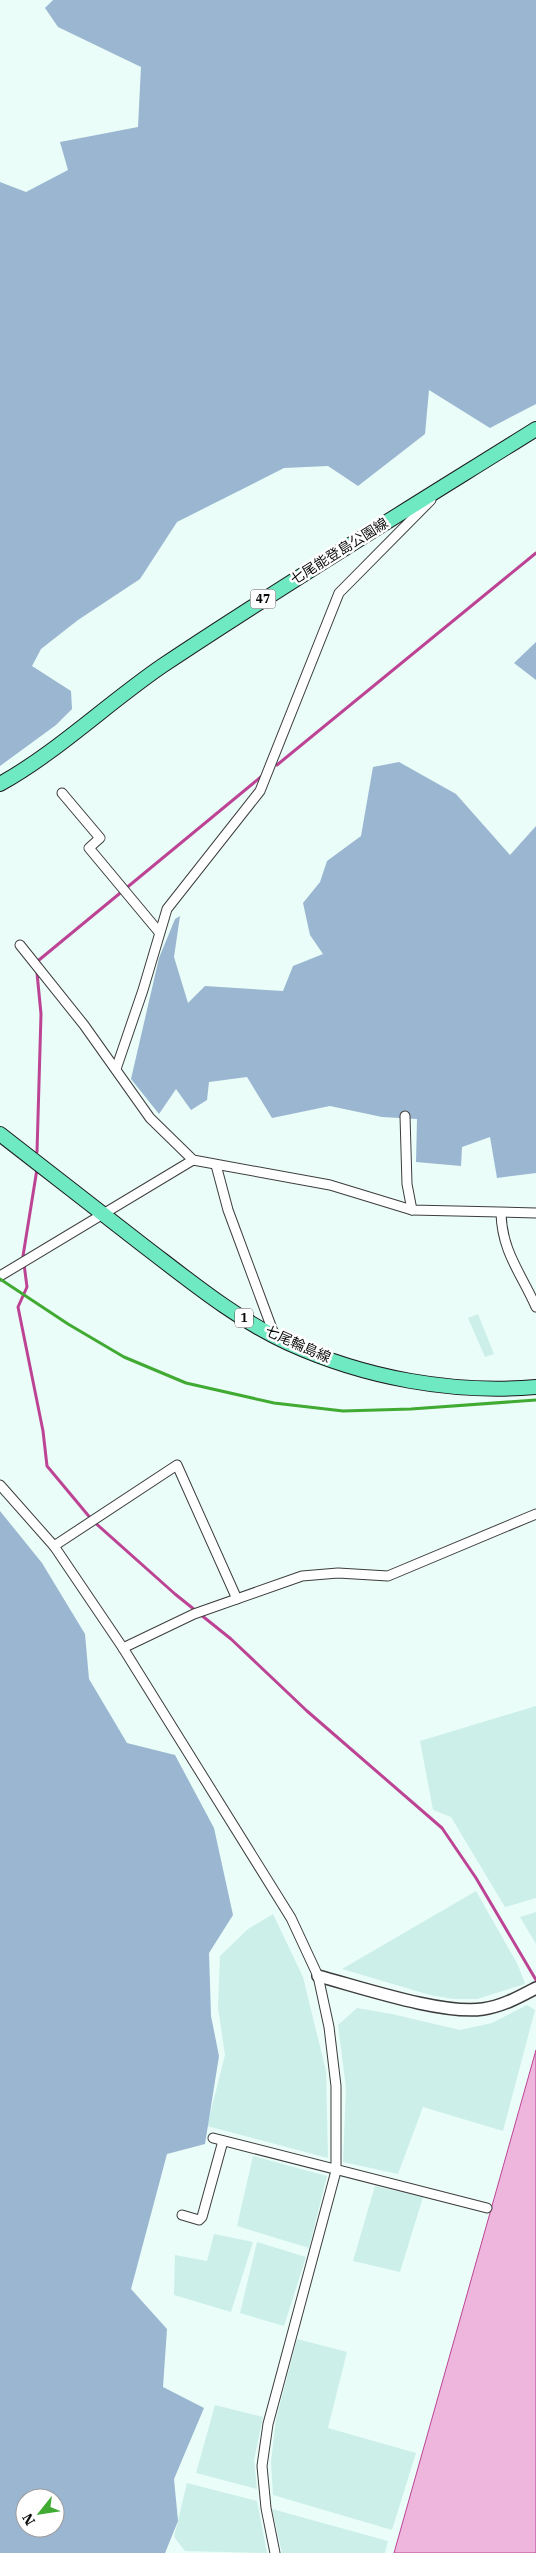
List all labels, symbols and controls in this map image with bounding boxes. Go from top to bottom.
street label: 七尾能登島公園線 [287,514,391,588]
road number: 47 [250,590,276,608]
road number: 1 [235,1309,253,1328]
street label: 七尾輪島線 [262,1322,334,1366]
north arrow [15,2488,65,2538]
text: N [18,2510,39,2529]

